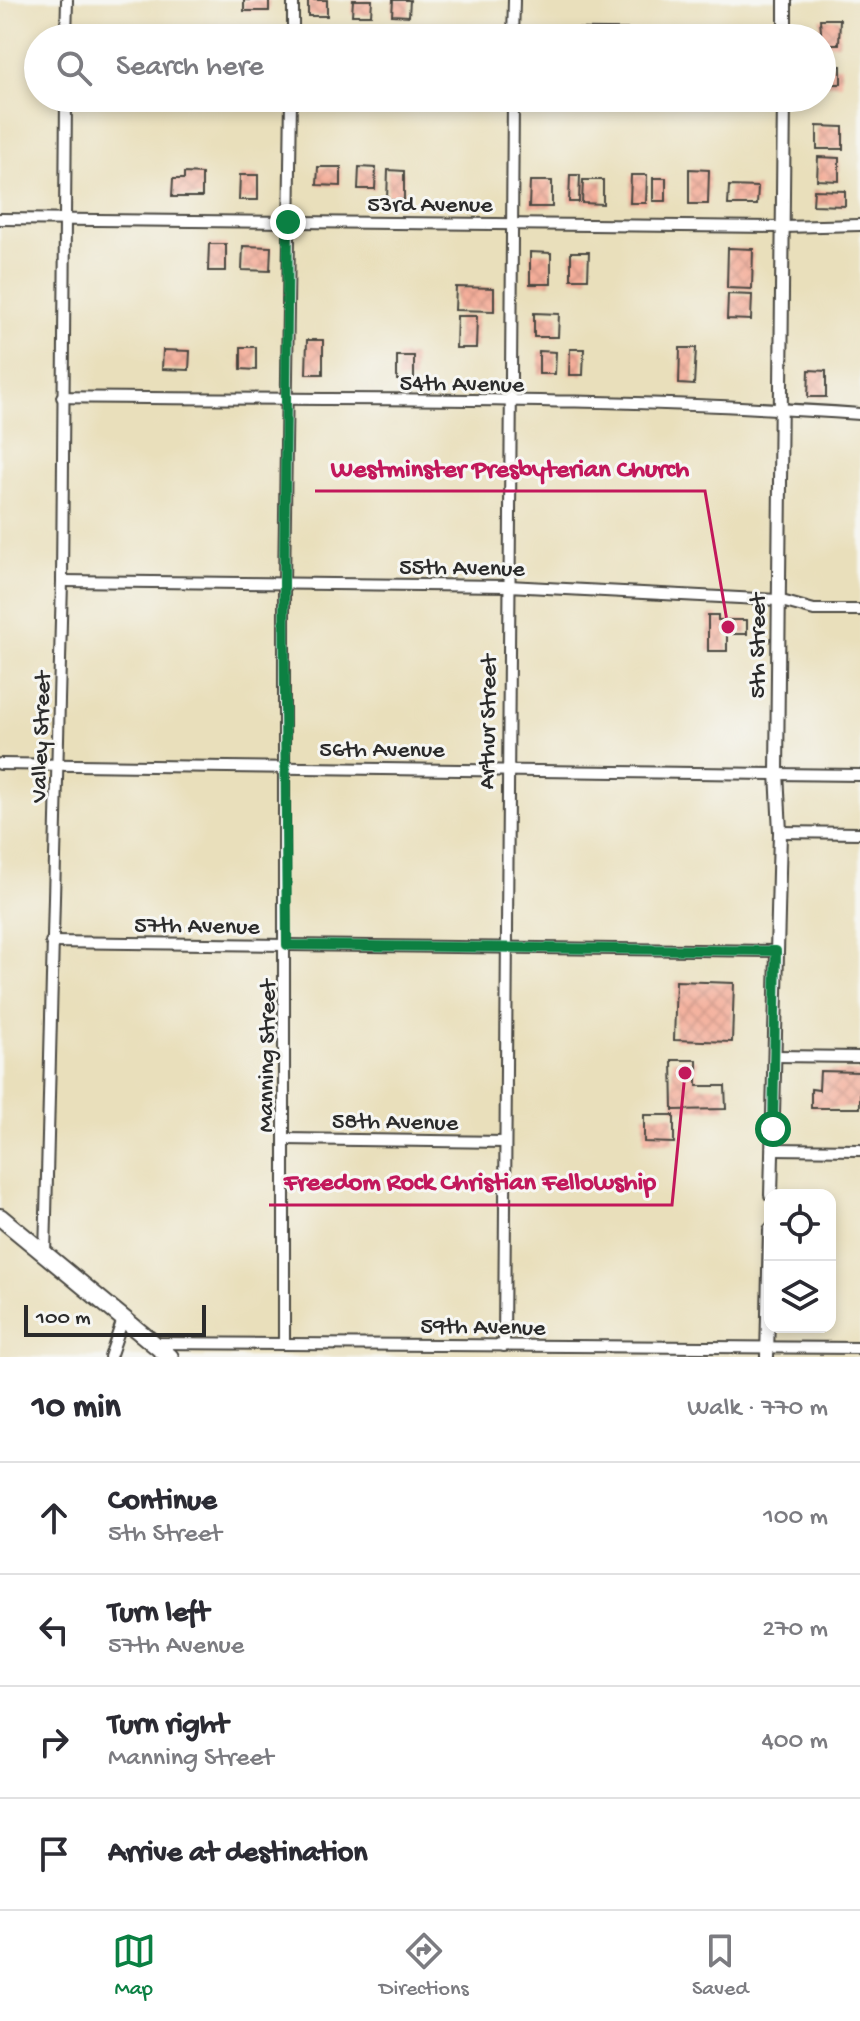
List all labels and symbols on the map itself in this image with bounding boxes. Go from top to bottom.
street label: 53rd Avenue [367,192,493,221]
route end [270,204,306,240]
street label: 54th Avenue [399,370,525,401]
callout: Westminster Presbyterian Church [315,441,705,491]
text: Westminster Presbyterian Church [330,456,689,487]
street label: 55th Avenue [399,554,526,585]
street label: 5th Street [745,591,774,699]
street label: Arthur Street [474,652,505,790]
street label: Valley Street [26,669,59,804]
street label: 56th Avenue [319,737,445,766]
street label: 57th Avenue [134,912,261,943]
street label: Manning Street [253,977,284,1133]
street label: 58th Avenue [332,1108,459,1139]
route start [755,1111,791,1147]
callout: Freedom Rock Christian Fellowship [269,1155,672,1205]
text: Freedom Rock Christian Fellowship [283,1169,656,1200]
scale bar [24,1301,206,1337]
street label: 59th Avenue [420,1313,546,1344]

